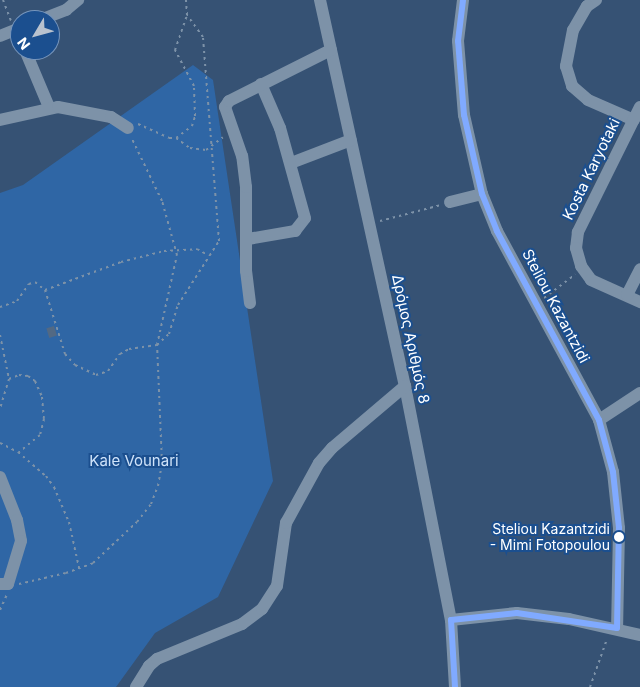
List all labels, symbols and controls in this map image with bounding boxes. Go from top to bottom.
north arrow [10,10,60,60]
text: N [13,34,33,53]
street label: Kosta Karyotaki [559,115,623,223]
street label: Steliou Kazantzidi [518,246,594,366]
street label: Δρόμος Αριθμός 8 [389,273,433,405]
park label: Kale Vounari [89,452,179,470]
place label: Steliou Kazantzidi - Mimi Fotopoulou [490,521,610,554]
marker: Steliou Kazantzidi - Mimi Fotopoulou [614,532,624,542]

